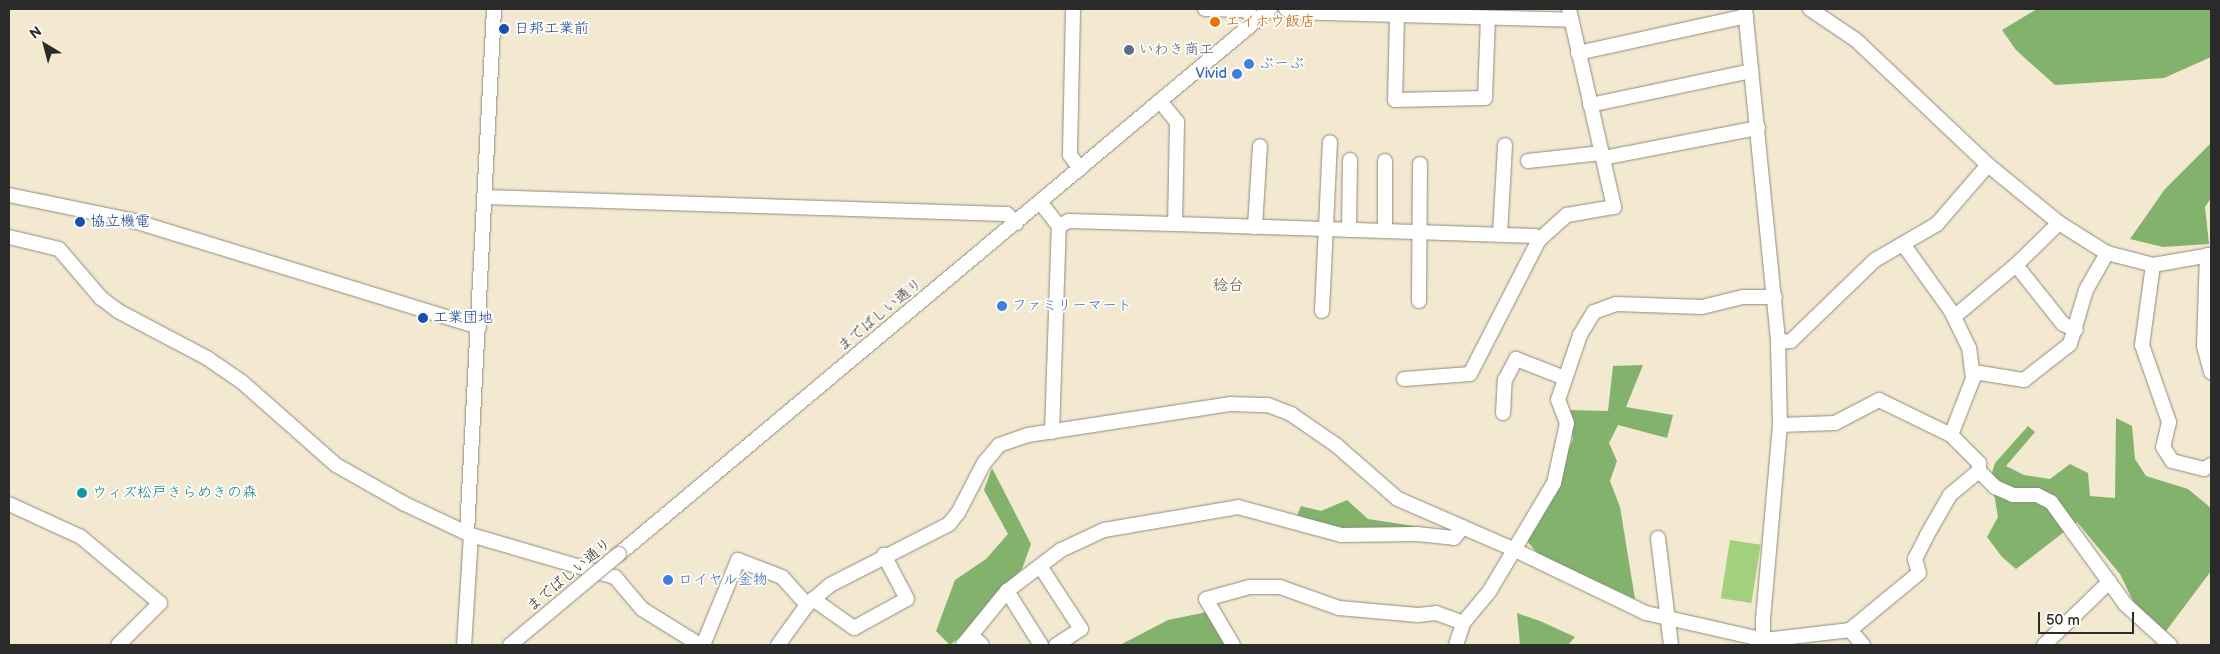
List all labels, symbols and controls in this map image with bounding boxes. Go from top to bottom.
place label: エイホウ飯店 [1225,13,1315,31]
marker: エイホウ飯店 [1209,16,1221,28]
north arrow [20,20,70,70]
place label: 日邦工業前 [514,20,589,38]
text: N [26,23,45,43]
marker: 日邦工業前 [498,23,510,35]
place label: いわき商工 [1139,41,1214,59]
marker: いわき商工 [1123,44,1135,56]
place label: ぶーぶ [1259,55,1304,73]
marker: ぶーぶ [1243,58,1255,70]
place label: Vivid [1195,65,1227,83]
marker: Vivid [1231,68,1243,80]
place label: 協立機電 [90,213,150,231]
marker: 協立機電 [74,216,86,228]
street label: までばしい通り [834,274,926,356]
district label: 稔台 [1212,276,1244,296]
place label: ファミリーマート [1012,297,1132,315]
marker: ファミリーマート [996,300,1008,312]
place label: 工業団地 [433,309,493,327]
marker: 工業団地 [417,312,429,324]
place label: ウィズ松戸きらめきの森 [92,484,257,502]
marker: ウィズ松戸きらめきの森 [76,487,88,499]
street label: までばしい通り [523,534,615,616]
place label: ロイヤル金物 [678,571,768,589]
marker: ロイヤル金物 [662,574,674,586]
scale bar [2040,602,2136,634]
text: 50 m [2046,611,2080,630]

